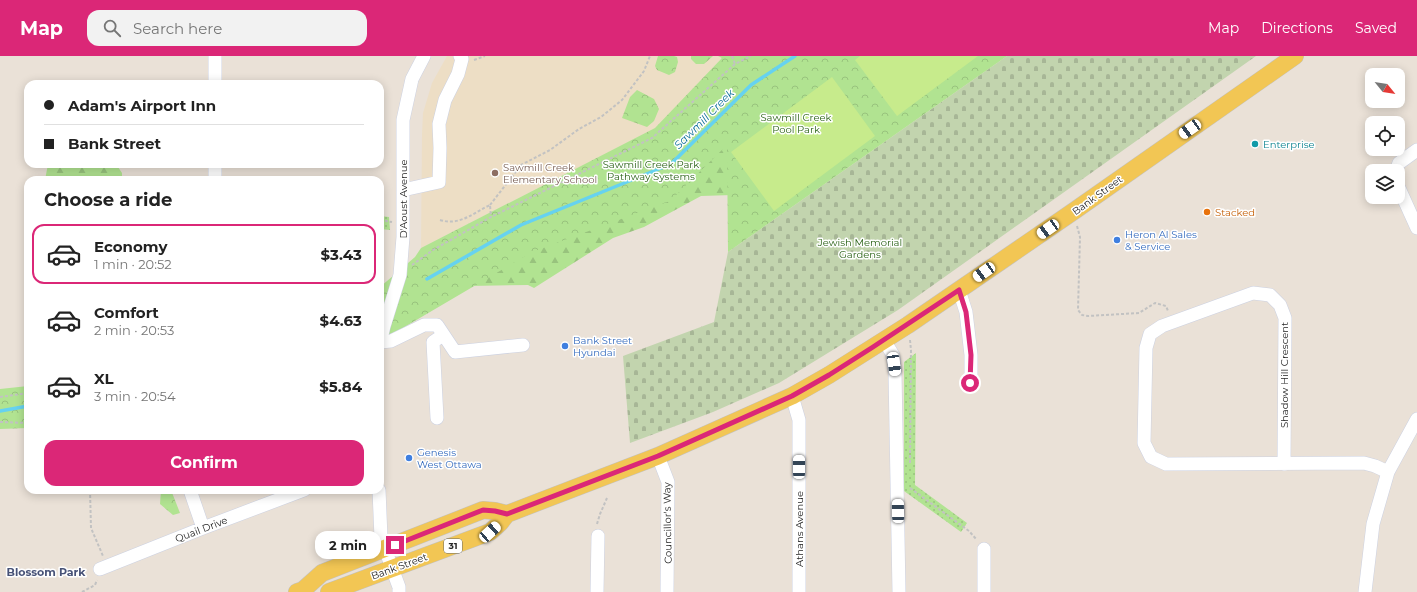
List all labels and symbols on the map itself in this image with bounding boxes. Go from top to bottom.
north arrow [1365,68,1405,108]
water label: Sawmill Creek [671,86,737,152]
park label: Sawmill Creek Pool Park [760,111,832,136]
car [1177,117,1203,141]
place label: Enterprise [1263,138,1315,151]
marker: Enterprise [1250,139,1260,149]
park label: Sawmill Creek Park Pathway Systems [603,158,699,183]
street label: D'Aoust Avenue [397,159,410,239]
place label: Sawmill Creek Elementary School [503,161,597,186]
marker: Sawmill Creek Elementary School [490,168,500,178]
street label: Bank Street [1070,173,1125,218]
place label: Stacked [1215,206,1255,219]
marker: Stacked [1202,207,1212,217]
car [1035,217,1061,241]
place label: Heron Al Sales & Service [1125,228,1197,253]
marker: Heron Al Sales & Service [1112,235,1122,245]
park label: Jewish Memorial Gardens [817,236,902,261]
car [971,260,997,284]
street label: Shadow Hill Crescent [1278,322,1291,428]
place label: Bank Street Hyundai [573,334,632,359]
marker: Bank Street Hyundai [560,341,570,351]
car [886,351,902,377]
route start [961,374,979,392]
place label: Genesis West Ottawa [417,446,482,471]
marker: Genesis West Ottawa [404,453,414,463]
car [793,455,805,479]
street label: Councillor's Way [660,481,675,564]
street label: Athans Avenue [793,491,806,567]
car [892,499,904,523]
street label: Quail Drive [173,514,229,545]
car [477,520,503,544]
callout: 2 min [315,531,381,559]
route end [386,536,404,554]
road number: 31 [444,539,462,553]
street label: Bank Street [369,550,429,583]
district label: Blossom Park [6,565,86,579]

